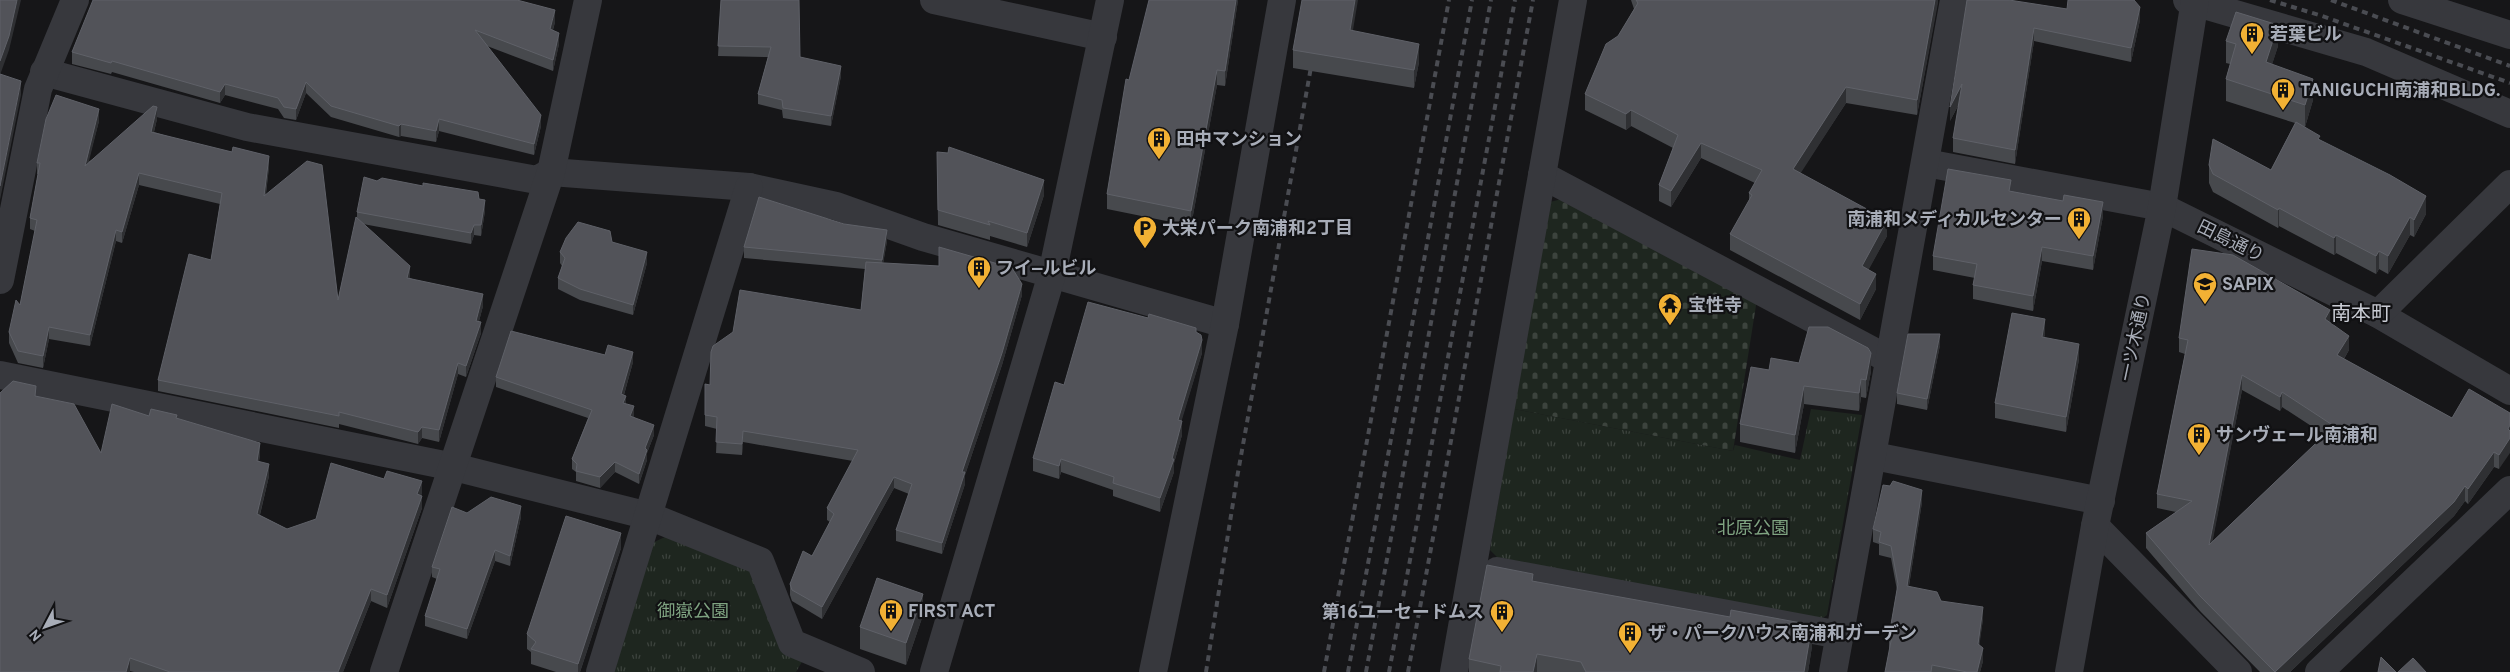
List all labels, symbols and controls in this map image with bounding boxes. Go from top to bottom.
building icon: 若葉ビル [2239,21,2265,55]
place label: 若葉ビル [2270,24,2342,47]
building icon: TANIGUCHI南浦和BLDG. [2270,77,2296,111]
place label: TANIGUCHI南浦和BLDG. [2300,80,2501,103]
building icon: 田中マンション [1146,126,1172,160]
place label: 田中マンション [1176,129,1302,152]
building icon: 南浦和メディカルセンター [2066,206,2092,240]
place label: 南浦和メディカルセンター [1847,209,2062,232]
parking icon: 大栄パーク南浦和2丁目 [1132,215,1158,249]
street label: 田島通り [2193,216,2268,268]
place label: 大栄パーク南浦和2丁目 [1162,218,1353,241]
building icon: フイ―ルビル [966,255,992,289]
place label: フイ―ルビル [996,258,1096,281]
school or university icon: SAPIX [2192,271,2218,305]
place label: SAPIX [2222,274,2274,297]
street label: 一ツ木通り [2116,291,2157,384]
temple icon: 宝性寺 [1657,292,1683,326]
place label: 宝性寺 [1688,295,1742,318]
district label: 南本町 [2331,302,2391,328]
building icon: サンヴェール南浦和 [2186,422,2212,456]
place label: サンヴェール南浦和 [2216,424,2378,448]
park label: 北原公園 [1717,518,1789,541]
building icon: FIRST ACT [878,598,904,632]
building icon: 第16ユーセードムス [1489,599,1515,633]
park label: 御嶽公園 [657,601,729,624]
place label: FIRST ACT [908,601,996,624]
north arrow [20,602,70,652]
place label: 第16ユーセードムス [1322,602,1484,625]
building icon: ザ・パークハウス南浦和ガーデン [1617,620,1643,654]
place label: ザ・パークハウス南浦和ガーデン [1648,623,1917,646]
text: N [27,625,46,644]

